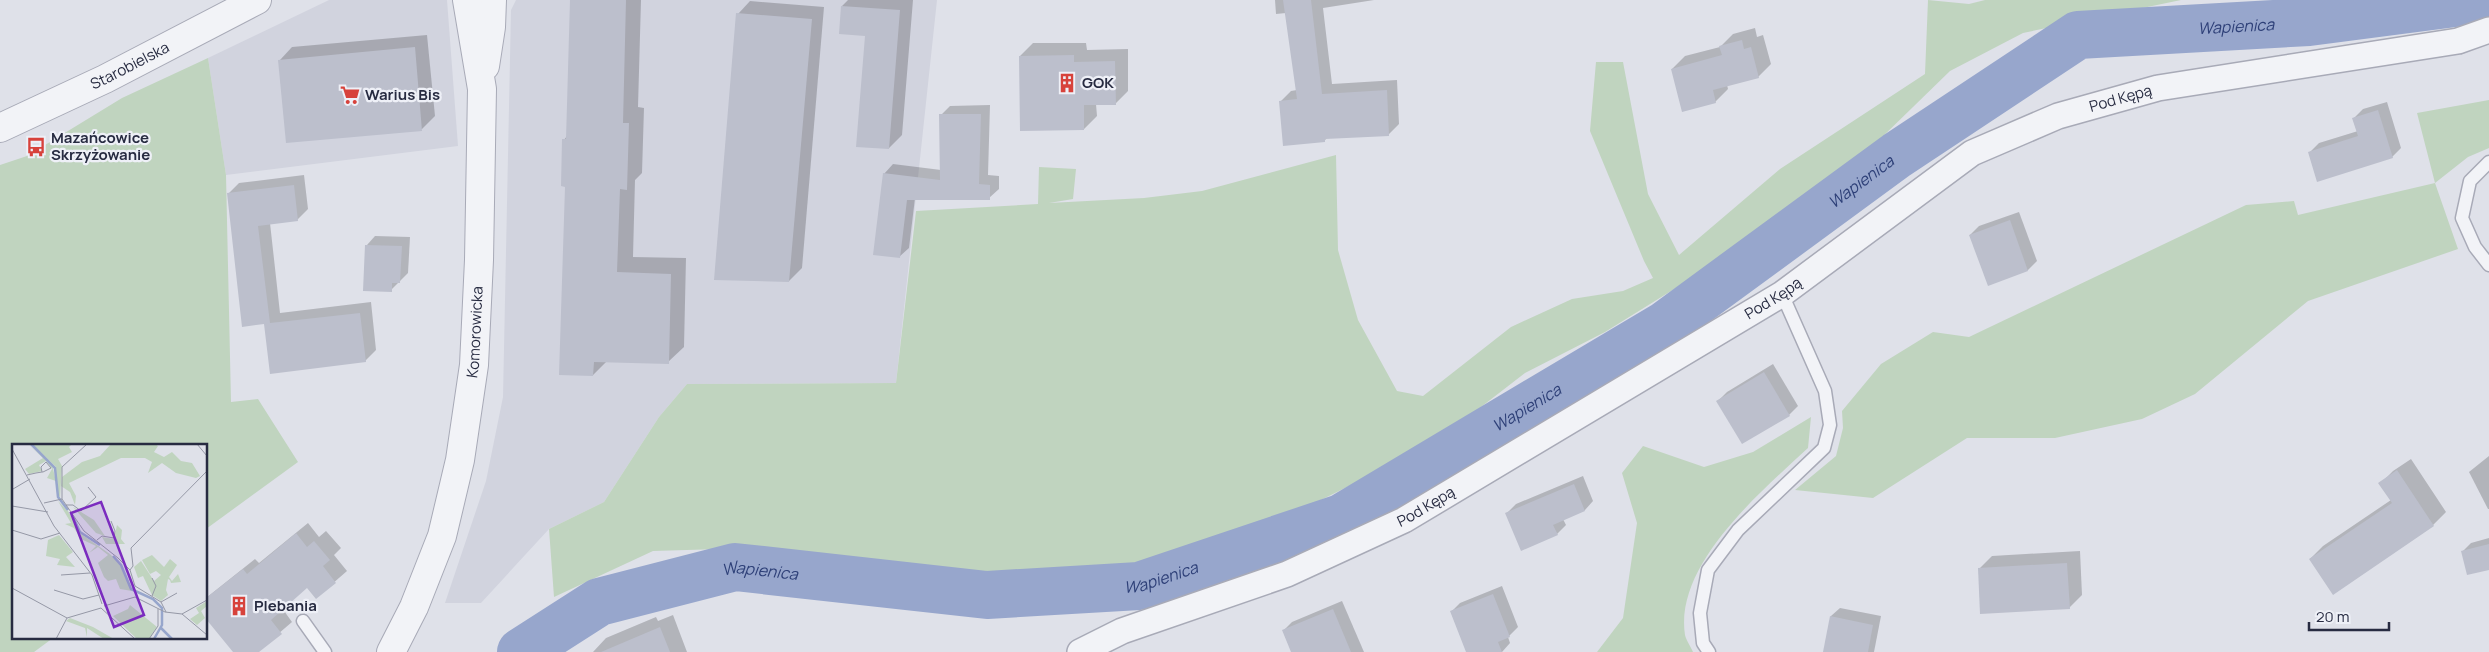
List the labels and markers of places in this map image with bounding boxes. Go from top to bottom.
building icon: GOK [1056,72,1078,94]
place label: GOK [1082,72,1114,93]
supermarket icon: Warius Bis [339,84,361,106]
place label: Warius Bis [365,84,440,105]
place label: Mazańcowice Skrzyżowanie [51,127,150,165]
bus stop icon: Mazańcowice Skrzyżowanie [25,136,47,158]
building icon: Plebania [228,595,250,617]
place label: Plebania [254,595,317,616]

